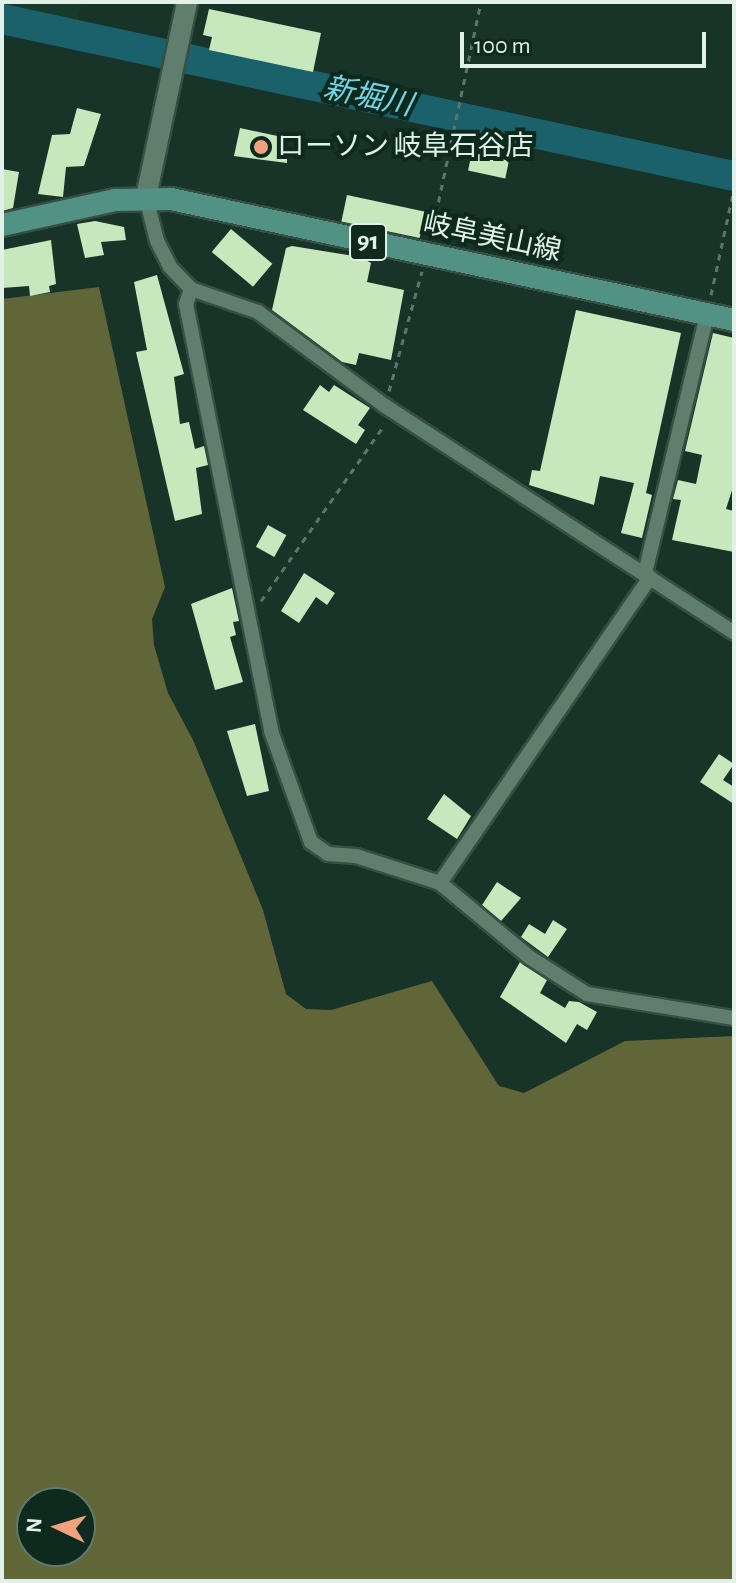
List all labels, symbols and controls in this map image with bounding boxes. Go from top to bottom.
scale bar [464,16,710,66]
text: 100 m [474,34,531,58]
water label: 新堀川 [320,70,416,124]
place label: ローソン 岐阜石谷店 [277,130,534,164]
marker: ローソン 岐阜石谷店 [252,138,270,156]
street label: 岐阜美山線 [420,207,564,269]
road number: 91 [348,220,388,264]
north arrow [16,1487,96,1567]
text: N [23,1517,46,1534]

